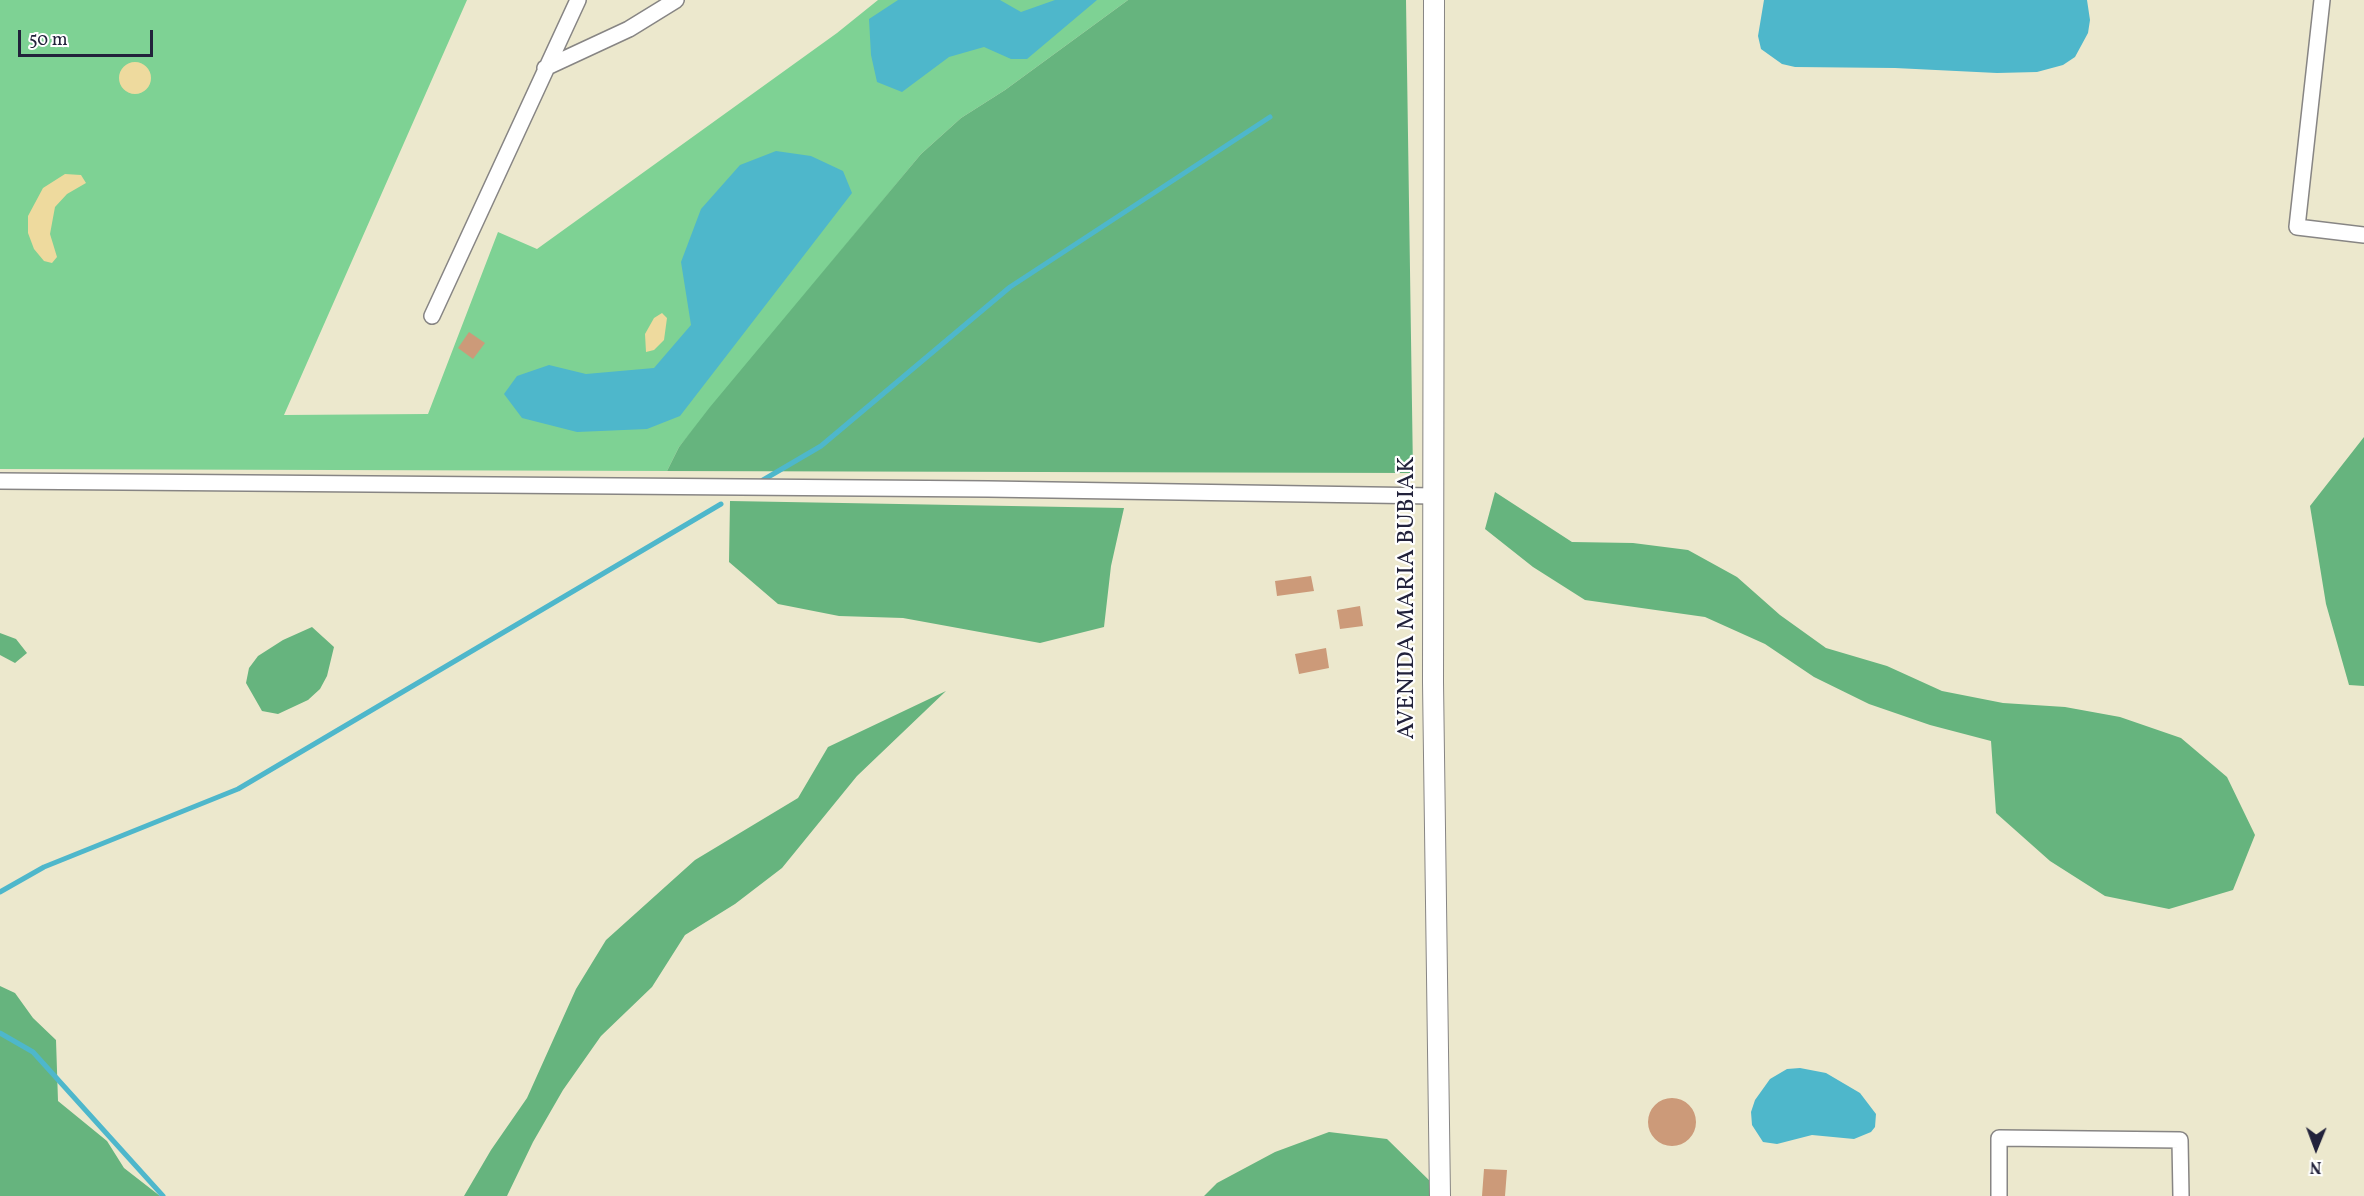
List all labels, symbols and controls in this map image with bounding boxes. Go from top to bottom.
scale bar [21,18,156,56]
text: 50 m [29,28,68,53]
street label: AVENIDA MARIA BUBIAK [1395,457,1423,739]
north arrow [2286,1118,2346,1178]
text: N [2310,1155,2322,1177]

